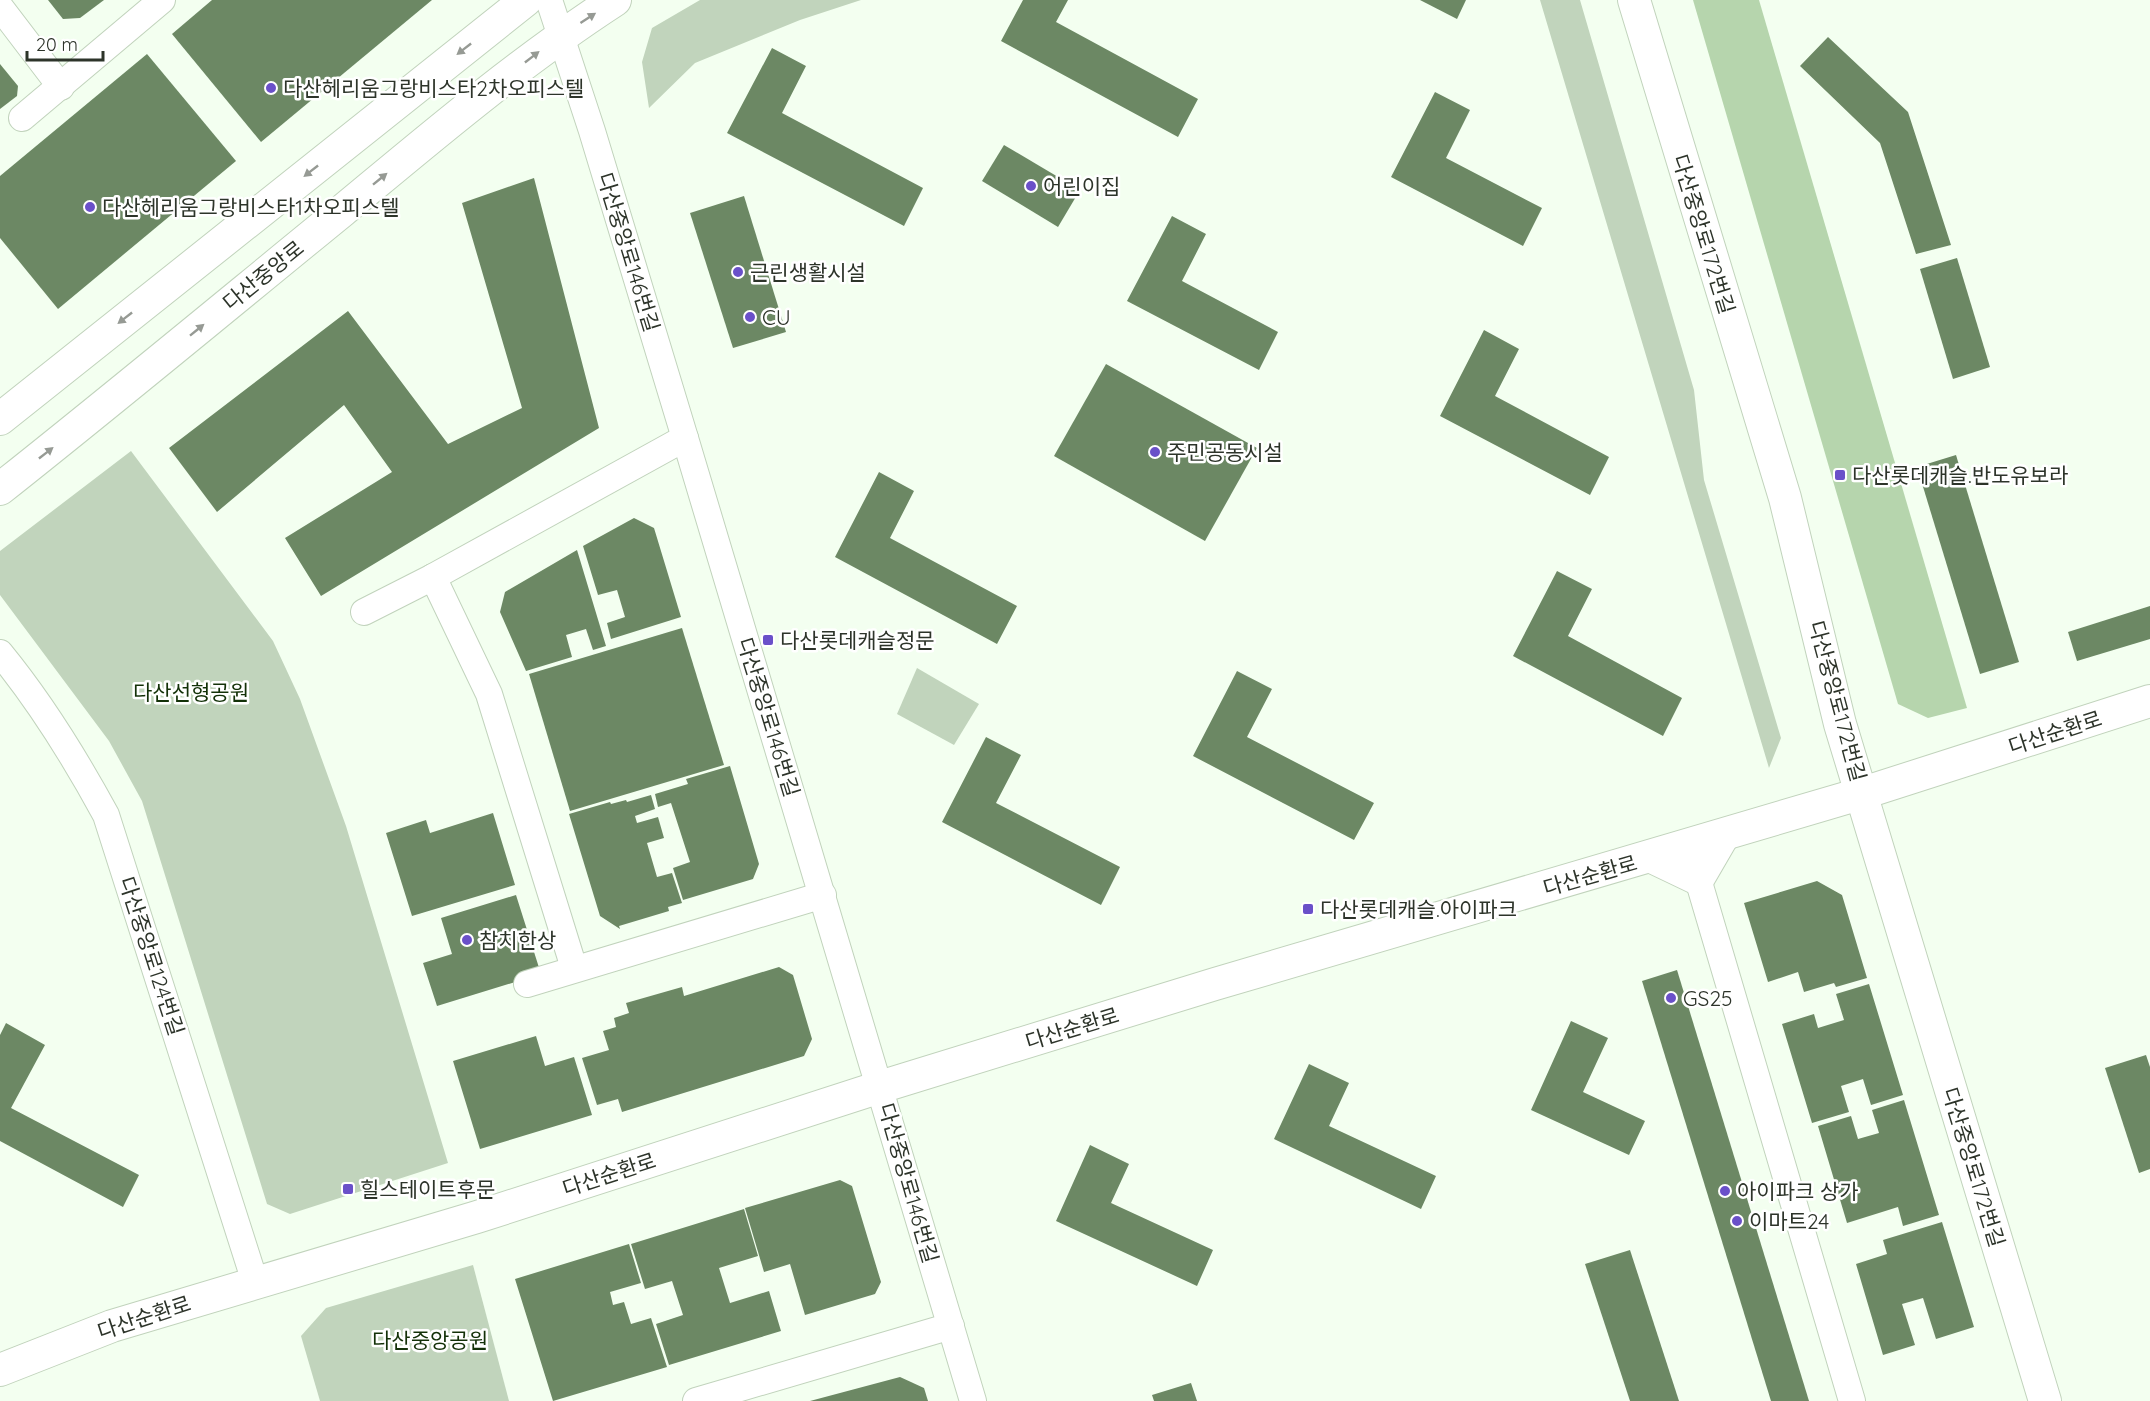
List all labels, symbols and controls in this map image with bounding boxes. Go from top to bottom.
one-way arrow [580,12,596,23]
scale bar [27,24,104,62]
text: 20 m [36,33,78,56]
one-way arrow [456,43,471,55]
one-way arrow [524,51,540,63]
place label: 다산헤리움그랑비스타2차오피스텔 [283,75,584,101]
marker: 다산헤리움그랑비스타2차오피스텔 [264,81,278,95]
street label: 다산중앙로172번길 [1667,151,1741,317]
one-way arrow [303,164,319,177]
street label: 다산중앙로146번길 [592,169,666,335]
one-way arrow [372,173,387,186]
place label: 어린이집 [1043,173,1120,199]
marker: 어린이집 [1024,179,1038,193]
place label: 다산헤리움그랑비스타1차오피스텔 [102,194,400,220]
marker: 다산헤리움그랑비스타1차오피스텔 [83,200,97,214]
street label: 다산중앙로 [217,234,309,316]
place label: 근린생활시설 [750,259,866,285]
marker: 근린생활시설 [731,265,745,279]
place label: CU [762,304,791,330]
marker: CU [743,310,757,324]
one-way arrow [118,312,133,324]
one-way arrow [190,324,205,336]
place label: 주민공동시설 [1167,439,1283,465]
marker: 주민공동시설 [1148,445,1162,459]
one-way arrow [38,446,54,459]
place label: 다산롯데캐슬.반도유보라 [1852,462,2068,488]
marker: 다산롯데캐슬.반도유보라 [1833,468,1847,482]
street label: 다산중앙로172번길 [1804,618,1872,784]
place label: 다산롯데캐슬정문 [780,627,935,653]
marker: 다산롯데캐슬정문 [761,633,775,647]
street label: 다산중앙로146번길 [732,634,806,800]
park label: 다산선형공원 [133,679,249,705]
street label: 다산순환로 [2005,705,2105,759]
street label: 다산순환로 [1540,849,1640,901]
street label: 다산중앙로124번길 [114,873,190,1039]
place label: 다산롯데캐슬.아이파크 [1320,896,1517,922]
marker: 다산롯데캐슬.아이파크 [1301,902,1315,916]
place label: 참치한상 [479,927,556,953]
marker: 참치한상 [460,933,474,947]
place label: GS25 [1683,985,1732,1011]
marker: GS25 [1664,991,1678,1005]
street label: 다산순환로 [1022,1001,1122,1055]
street label: 다산중앙로172번길 [1937,1084,2011,1250]
street label: 다산중앙로146번길 [874,1100,944,1266]
street label: 다산순환로 [559,1147,659,1201]
place label: 힐스테이트후문 [360,1176,495,1202]
place label: 아이파크 상가 [1737,1178,1859,1204]
marker: 힐스테이트후문 [341,1182,355,1196]
marker: 아이파크 상가 [1718,1184,1732,1198]
place label: 이마트24 [1749,1208,1829,1234]
marker: 이마트24 [1730,1214,1744,1228]
street label: 다산순환로 [94,1290,194,1344]
park label: 다산중앙공원 [372,1327,488,1353]

